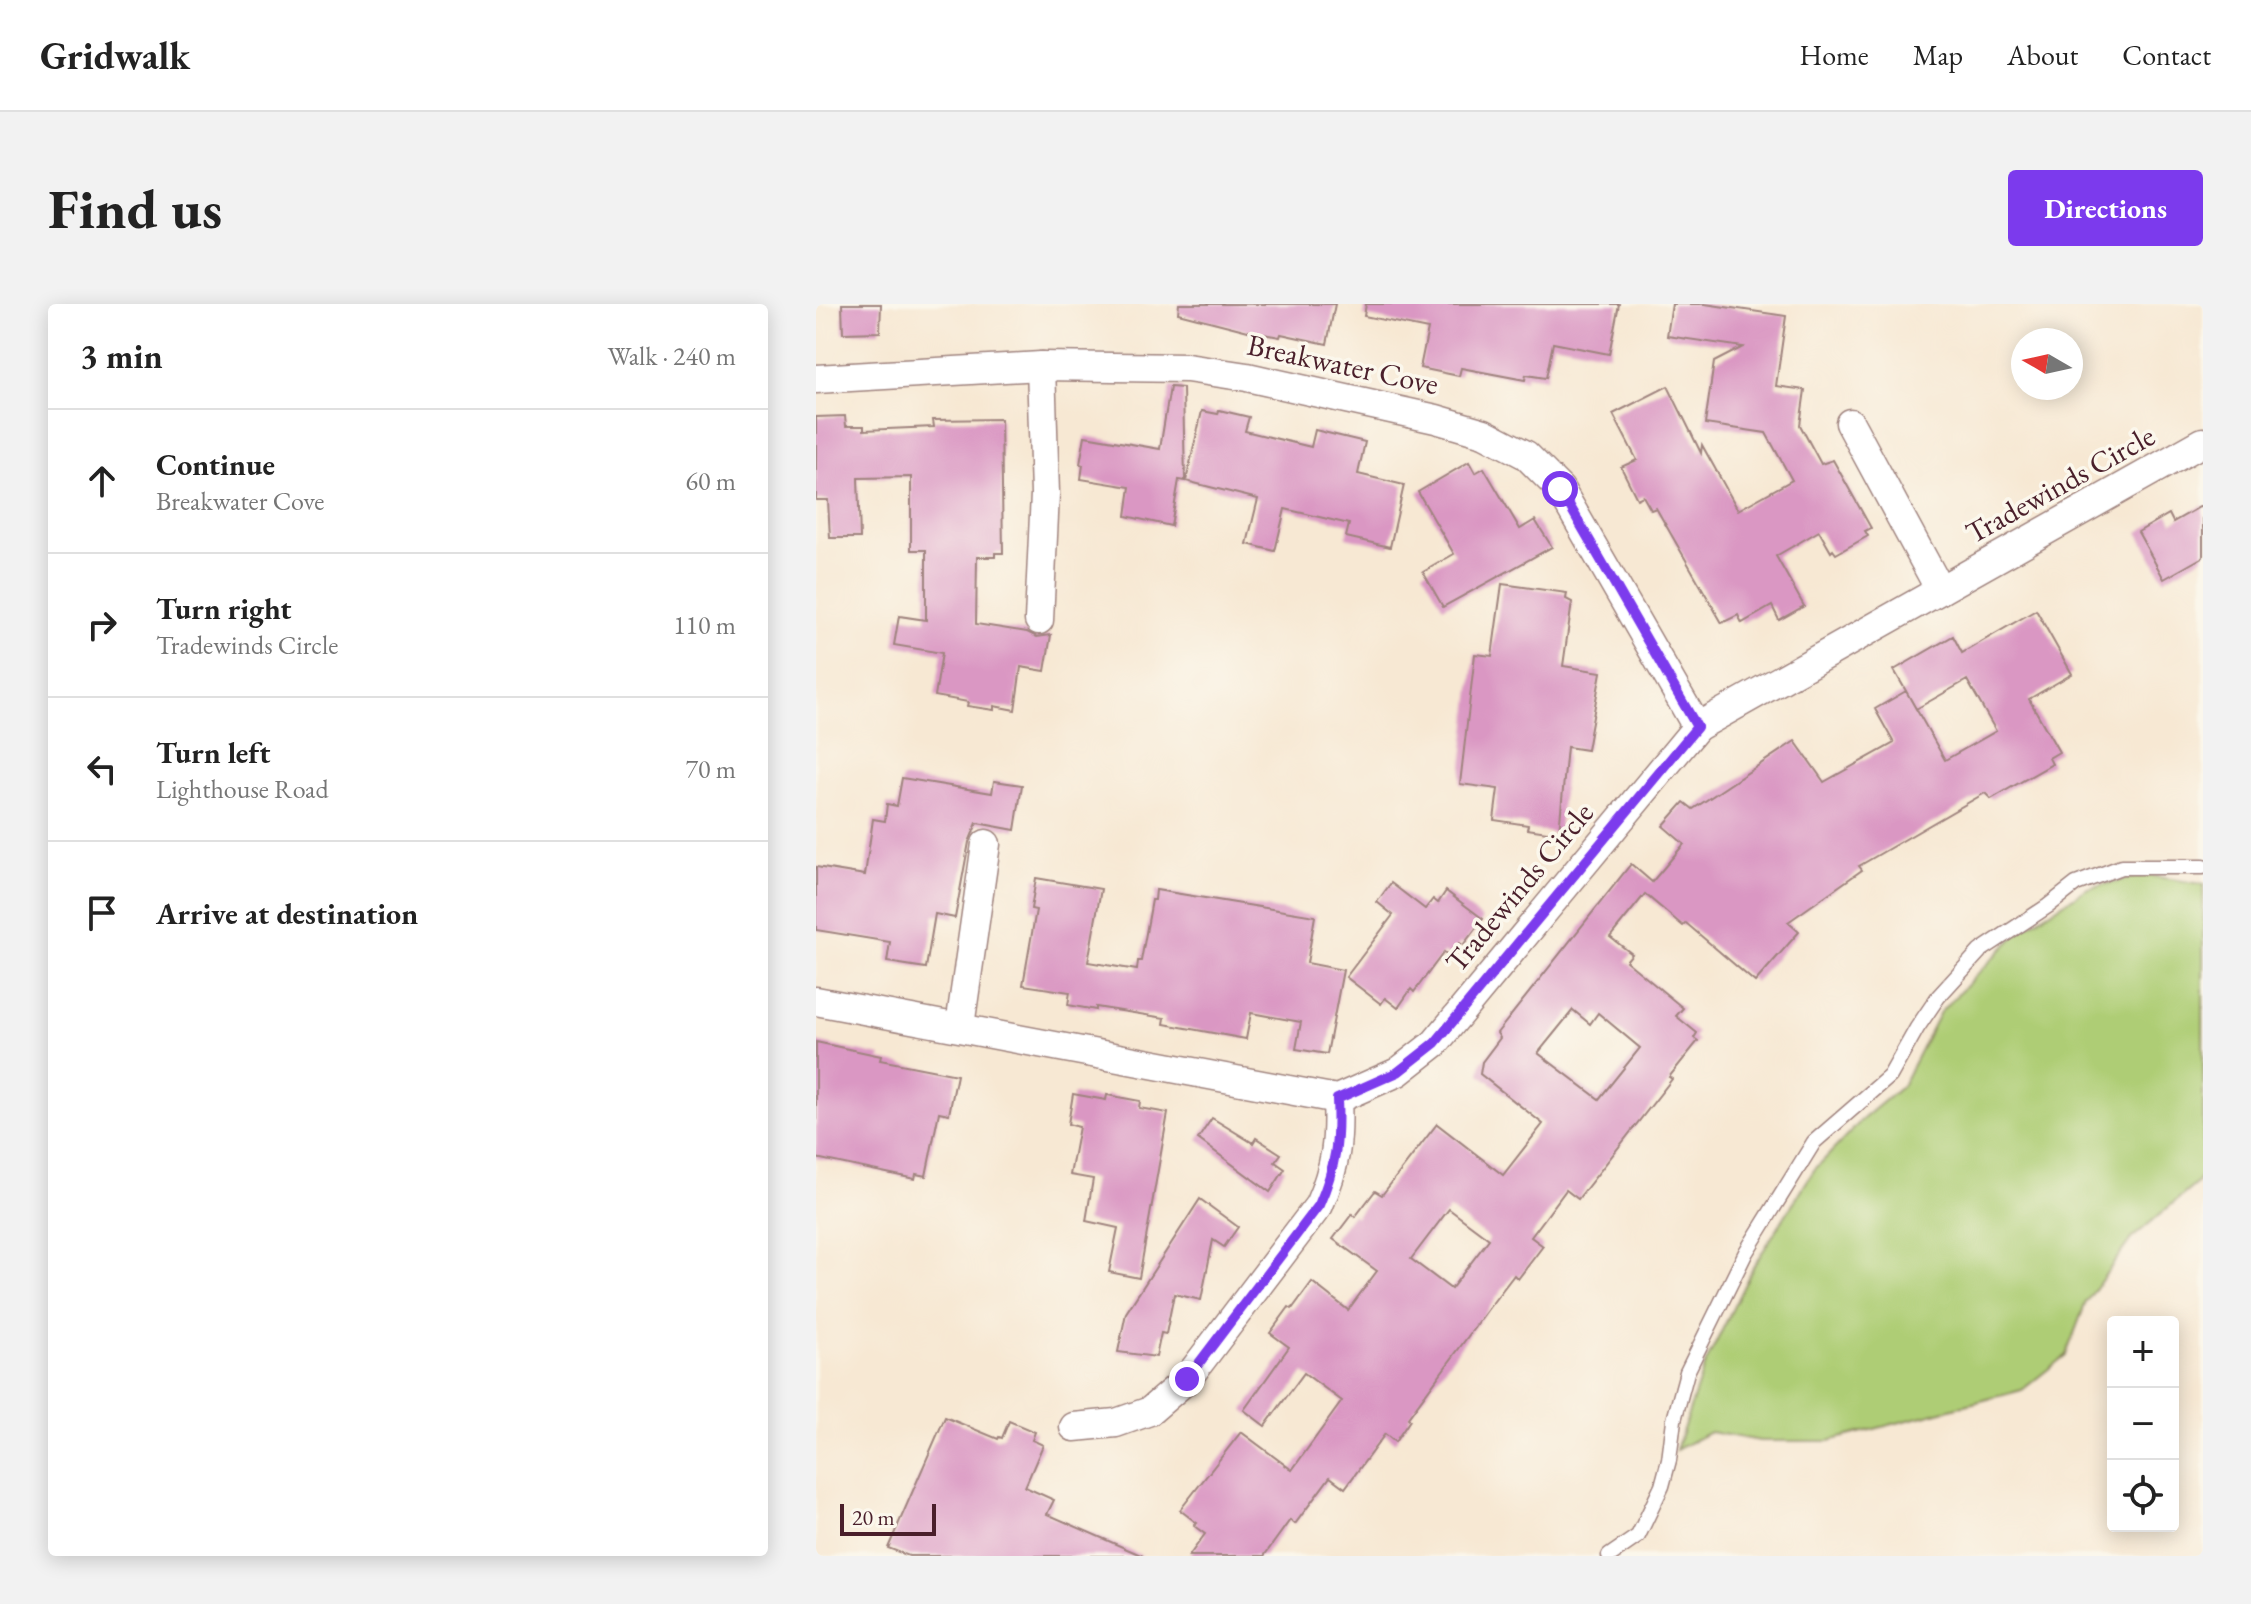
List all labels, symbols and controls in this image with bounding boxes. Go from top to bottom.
text: Gridwalk [40,31,190,80]
text: Home [1799,37,1869,73]
text: Map [1913,37,1963,73]
text: About [2007,37,2078,73]
text: Contact [2122,37,2211,73]
button: Directions [2008,170,2203,246]
text: Find us [48,172,222,245]
street label: Breakwater Cove [1244,325,1442,403]
north arrow [2011,328,2083,400]
text: 3 min [80,334,163,378]
text: Walk · 240 m [608,339,736,373]
street label: Tradewinds Circle [1959,416,2161,552]
text: Continue [156,445,275,484]
icon: ahead [80,459,124,503]
text: 60 m [686,464,736,498]
route start [1542,471,1578,507]
text: Breakwater Cove [156,484,324,518]
text: Turn right [156,589,292,628]
icon: right [80,603,124,647]
text: 110 m [673,608,736,642]
text: Tradewinds Circle [156,628,338,662]
text: Turn left [156,733,270,772]
icon: left [80,747,124,791]
text: 70 m [686,752,736,786]
text: Lighthouse Road [156,772,329,806]
street label: Tradewinds Circle [1436,794,1602,980]
icon: arrive [80,891,124,935]
text: Arrive at destination [156,894,418,933]
map controls [2107,1316,2179,1532]
button: + [2107,1316,2179,1388]
route end [1169,1361,1205,1397]
button: − [2107,1388,2179,1460]
button: locate [2107,1460,2179,1532]
scale bar [840,1500,936,1536]
text: 20 m [852,1503,895,1532]

